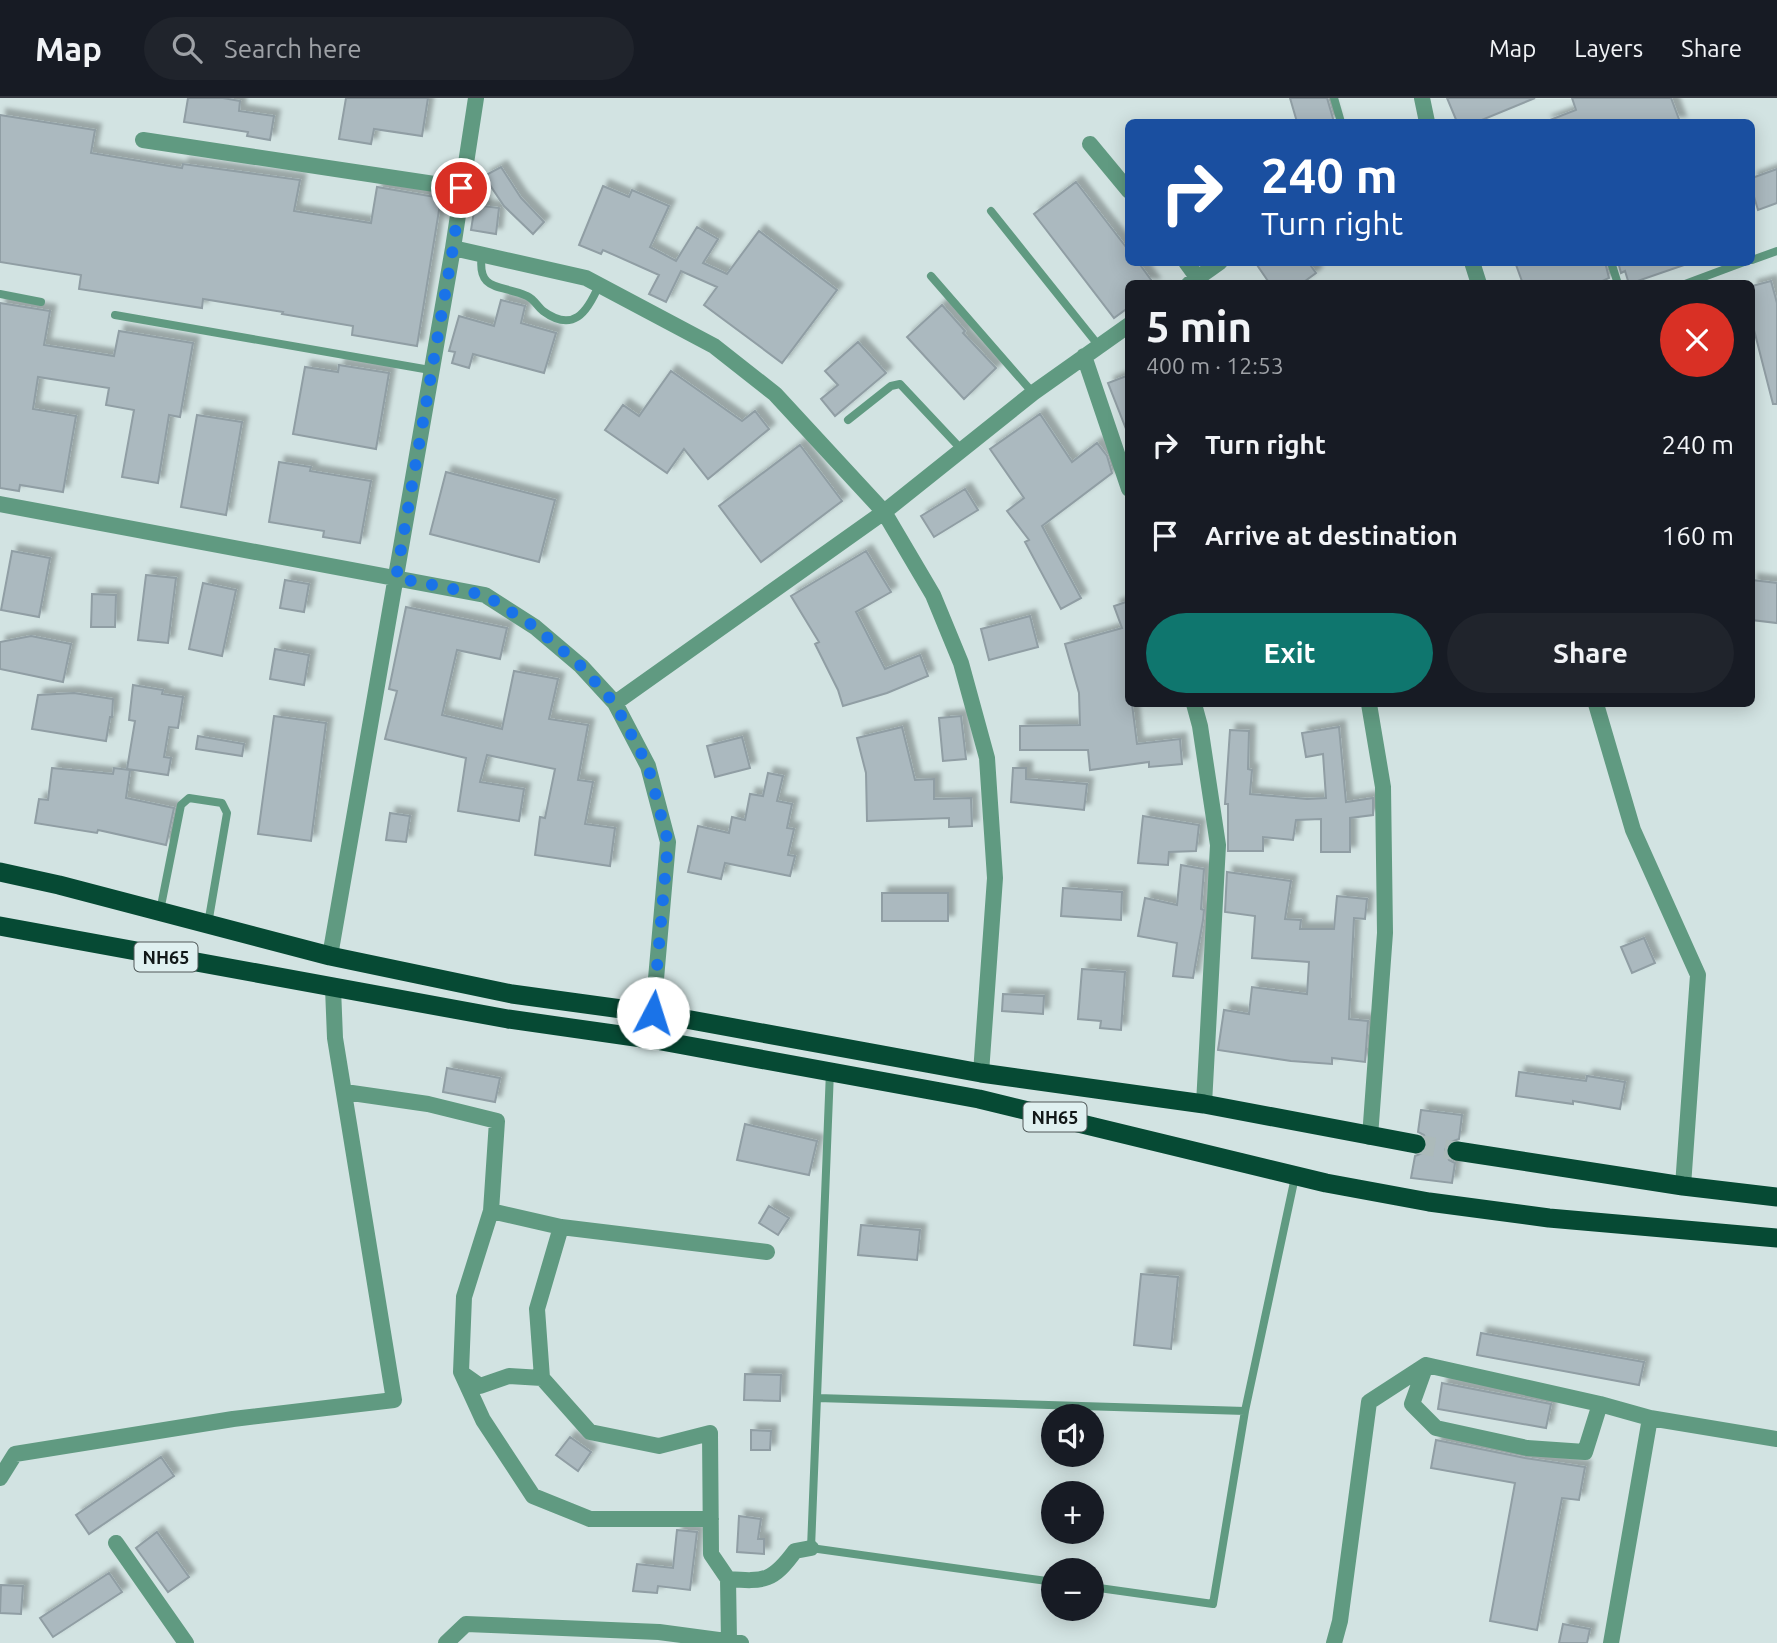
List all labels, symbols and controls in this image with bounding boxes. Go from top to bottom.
search box [144,17,634,80]
icon: search [168,29,206,67]
text: Map [35,30,102,67]
text: Search here [224,34,362,63]
text: Map [1489,35,1536,62]
text: Layers [1574,35,1643,62]
text: Share [1681,35,1742,62]
icon: right [1146,147,1237,238]
text: 240 m [1261,147,1398,202]
pin [431,158,491,218]
icon: arrive [442,169,480,207]
text: Turn right [1261,205,1403,241]
text: 5 min [1146,303,1252,350]
button: close [1660,303,1734,377]
text: 400 m · 12:53 [1146,353,1284,378]
icon: right [1146,426,1184,464]
text: Turn right [1205,430,1326,459]
text: 240 m [1662,430,1734,459]
icon: arrive [1146,517,1184,555]
text: Arrive at destination [1205,521,1458,550]
text: 160 m [1662,521,1734,550]
button: Exit [1146,613,1433,693]
button: Share [1447,613,1734,693]
road number: NH65 [134,942,198,972]
position arrow [616,976,690,1050]
road number: NH65 [1024,1102,1086,1132]
map controls [1041,1404,1104,1621]
button: sound [1041,1404,1104,1467]
button: + [1041,1481,1104,1544]
button: − [1041,1558,1104,1621]

